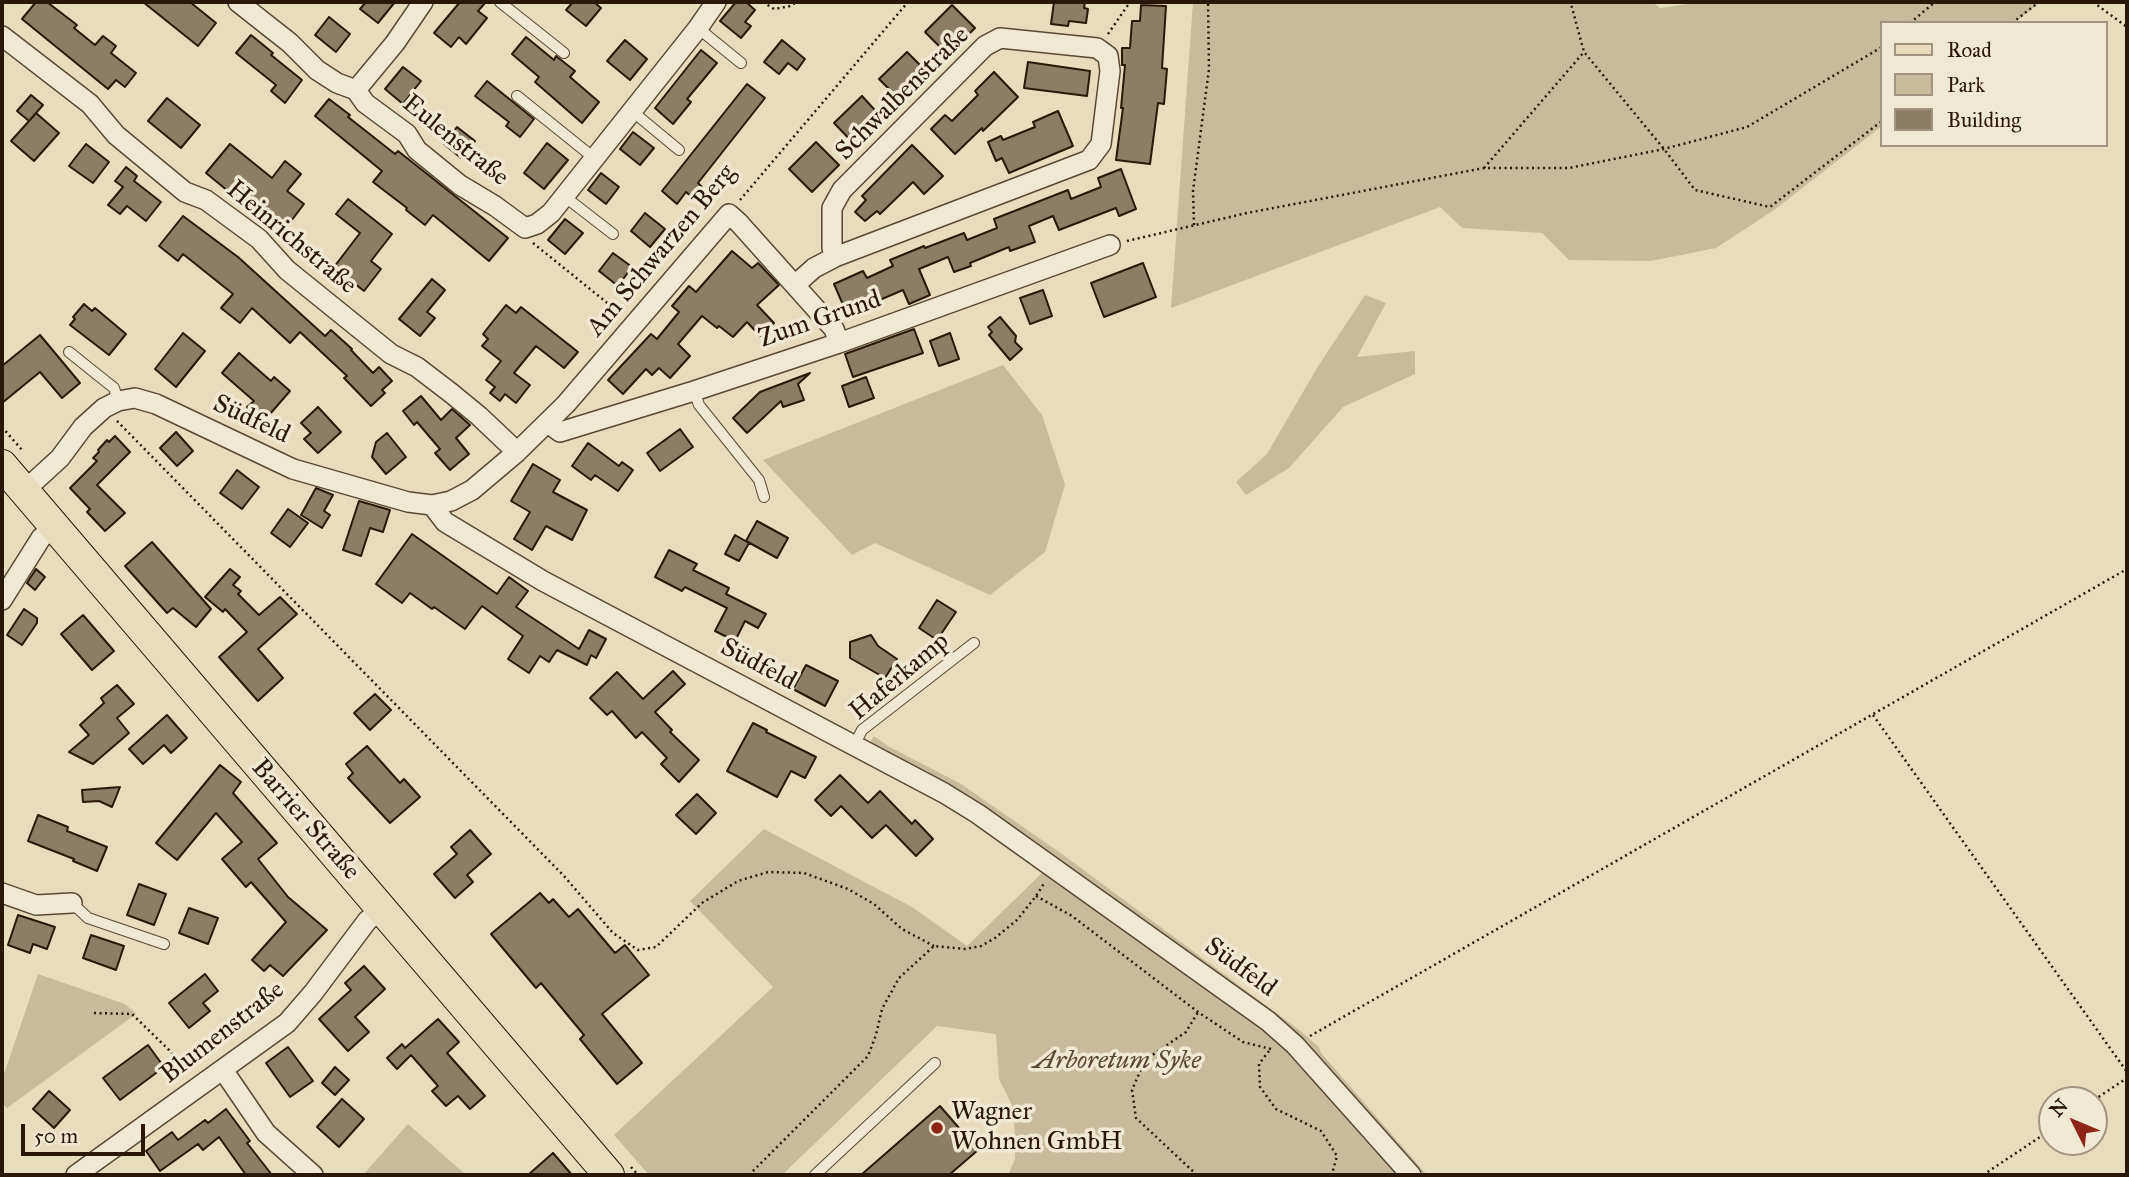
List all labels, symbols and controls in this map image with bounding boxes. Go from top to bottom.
street label: Schwalbenstraße [830,21,976,167]
legend [1881,21,2108,147]
text: Road [1947,37,1992,63]
text: Park [1947,72,1985,98]
street label: Eulenstraße [395,89,515,193]
text: Building [1947,107,2021,133]
street label: Am Schwarzen Berg [581,159,743,343]
street label: Heinrichstraße [220,175,362,301]
street label: Zum Grund [755,285,885,355]
street label: Südfeld [208,389,294,451]
street label: Haferkamp [844,626,956,728]
street label: Südfeld [715,632,801,698]
street label: Barrier Straße [244,753,366,887]
street label: Südfeld [1198,932,1282,1004]
street label: Blumenstraße [155,975,291,1091]
park label: Arboretum Syke [1033,1046,1201,1078]
north arrow [2038,1086,2108,1156]
text: N [2045,1094,2073,1121]
place label: Wagner Wohnen GmbH [951,1097,1122,1158]
scale bar [24,1110,149,1154]
marker: Wagner Wohnen GmbH [929,1120,945,1136]
text: 50 m [34,1123,78,1149]

